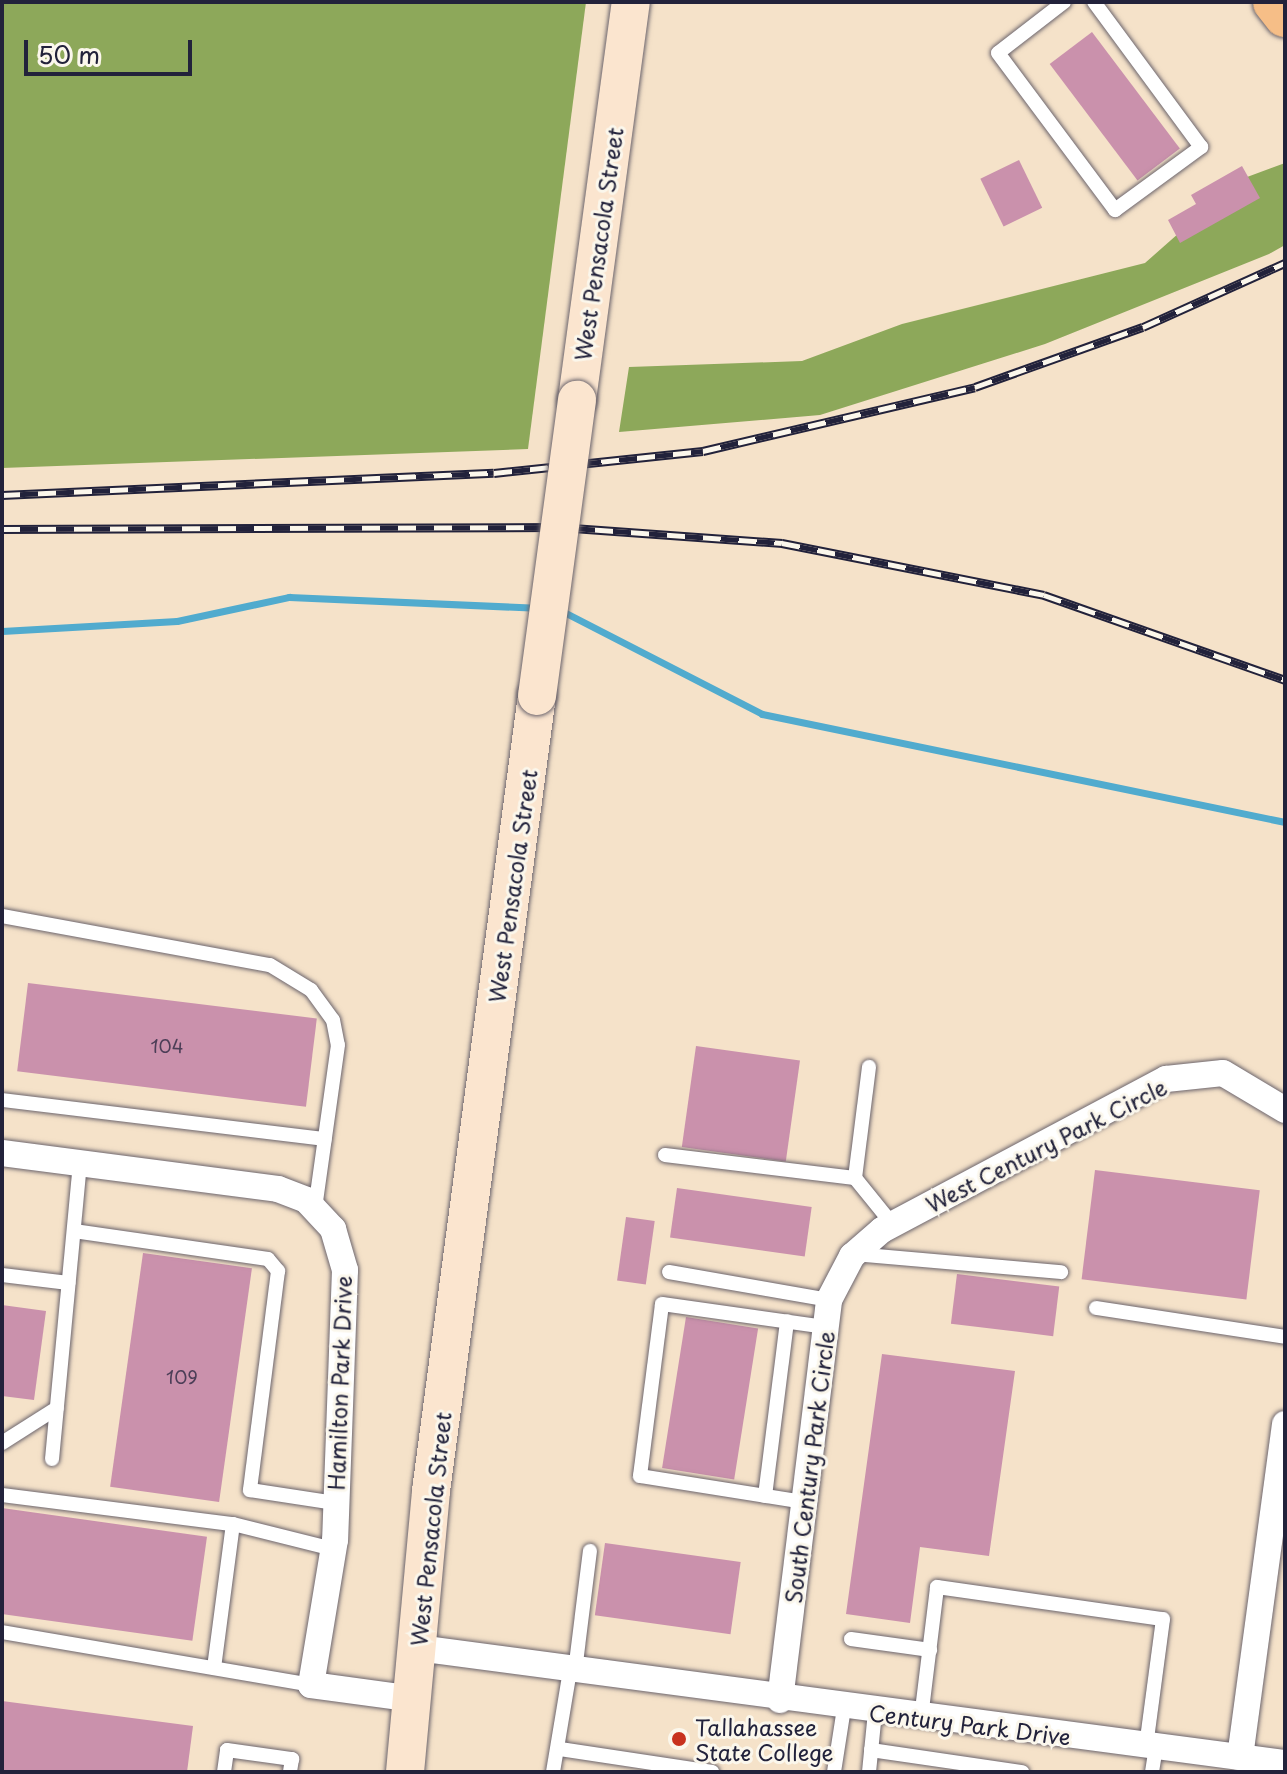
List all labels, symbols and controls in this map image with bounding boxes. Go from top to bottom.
scale bar [28,24,196,74]
text: 50 m [38,36,100,72]
street label: West Pensacola Street [568,125,628,363]
street label: West Pensacola Street [482,767,542,1005]
house number: 104 [150,1035,184,1057]
street label: West Century Park Circle [919,1072,1173,1218]
street label: Hamilton Park Drive [322,1274,356,1492]
street label: South Century Park Circle [779,1327,839,1607]
house number: 109 [166,1366,198,1388]
street label: West Pensacola Street [405,1410,455,1648]
street label: Century Park Drive [866,1698,1074,1750]
place label: Tallahassee State College [695,1713,835,1764]
marker: Tallahassee State College [670,1730,688,1748]

